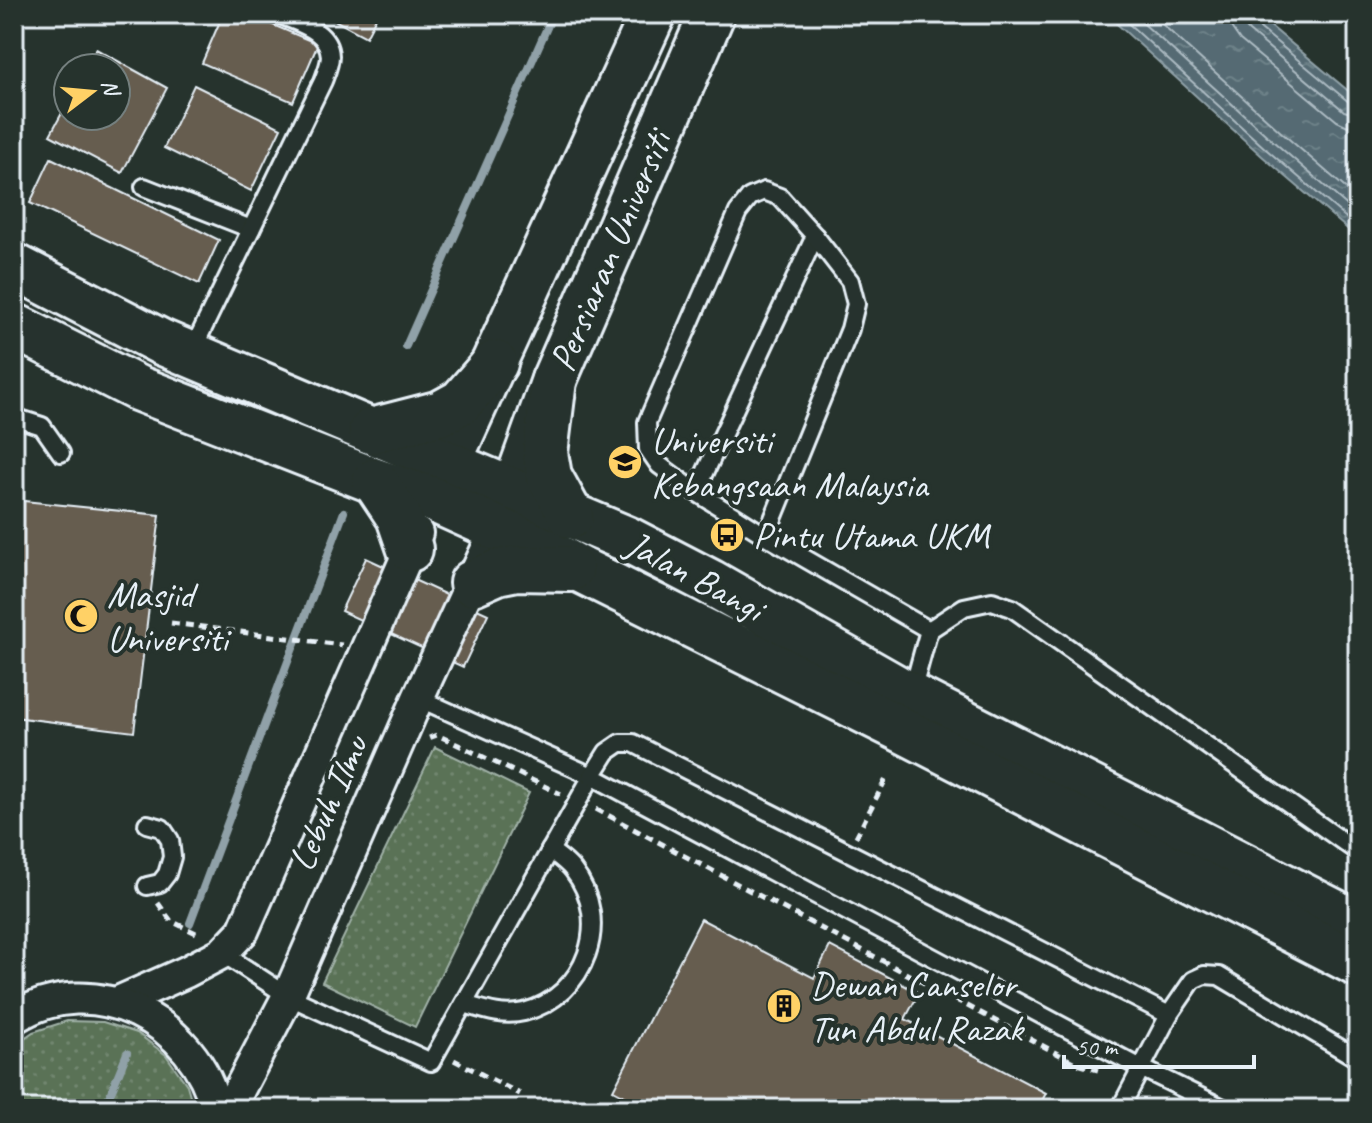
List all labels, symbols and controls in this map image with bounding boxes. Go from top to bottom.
north arrow [52,52,132,132]
text: N [95,76,127,100]
street label: Persiaran Universiti [538,120,683,378]
place label: Universiti Kebangsaan Malaysia [651,417,930,508]
school or university icon: Universiti Kebangsaan Malaysia [606,443,644,481]
place label: Pintu Utama UKM [753,512,992,559]
bus stop icon: Pintu Utama UKM [708,516,746,554]
street label: Jalan Bangi [616,519,775,634]
place label: Masjid Universiti [107,571,232,662]
mosque icon: Masjid Universiti [62,597,100,635]
street label: Lebuh Ilmu [278,727,379,878]
place label: Dewan Canselor Tun Abdul Razak [810,961,1026,1052]
building icon: Dewan Canselor Tun Abdul Razak [765,987,803,1025]
scale bar [1064,1019,1254,1069]
text: 50 m [1076,1032,1119,1062]

